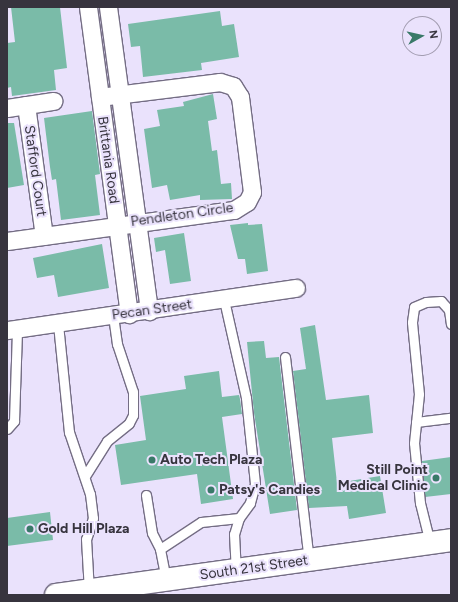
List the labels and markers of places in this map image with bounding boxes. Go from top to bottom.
place label: Auto Tech Plaza [160,452,262,468]
marker: Auto Tech Plaza [147,455,157,465]
place label: Still Point Medical Clinic [338,462,428,494]
marker: Still Point Medical Clinic [431,473,441,483]
place label: Patsy's Candies [219,482,320,498]
marker: Patsy's Candies [206,485,216,495]
place label: Gold Hill Plaza [38,521,130,537]
marker: Gold Hill Plaza [25,524,35,534]

